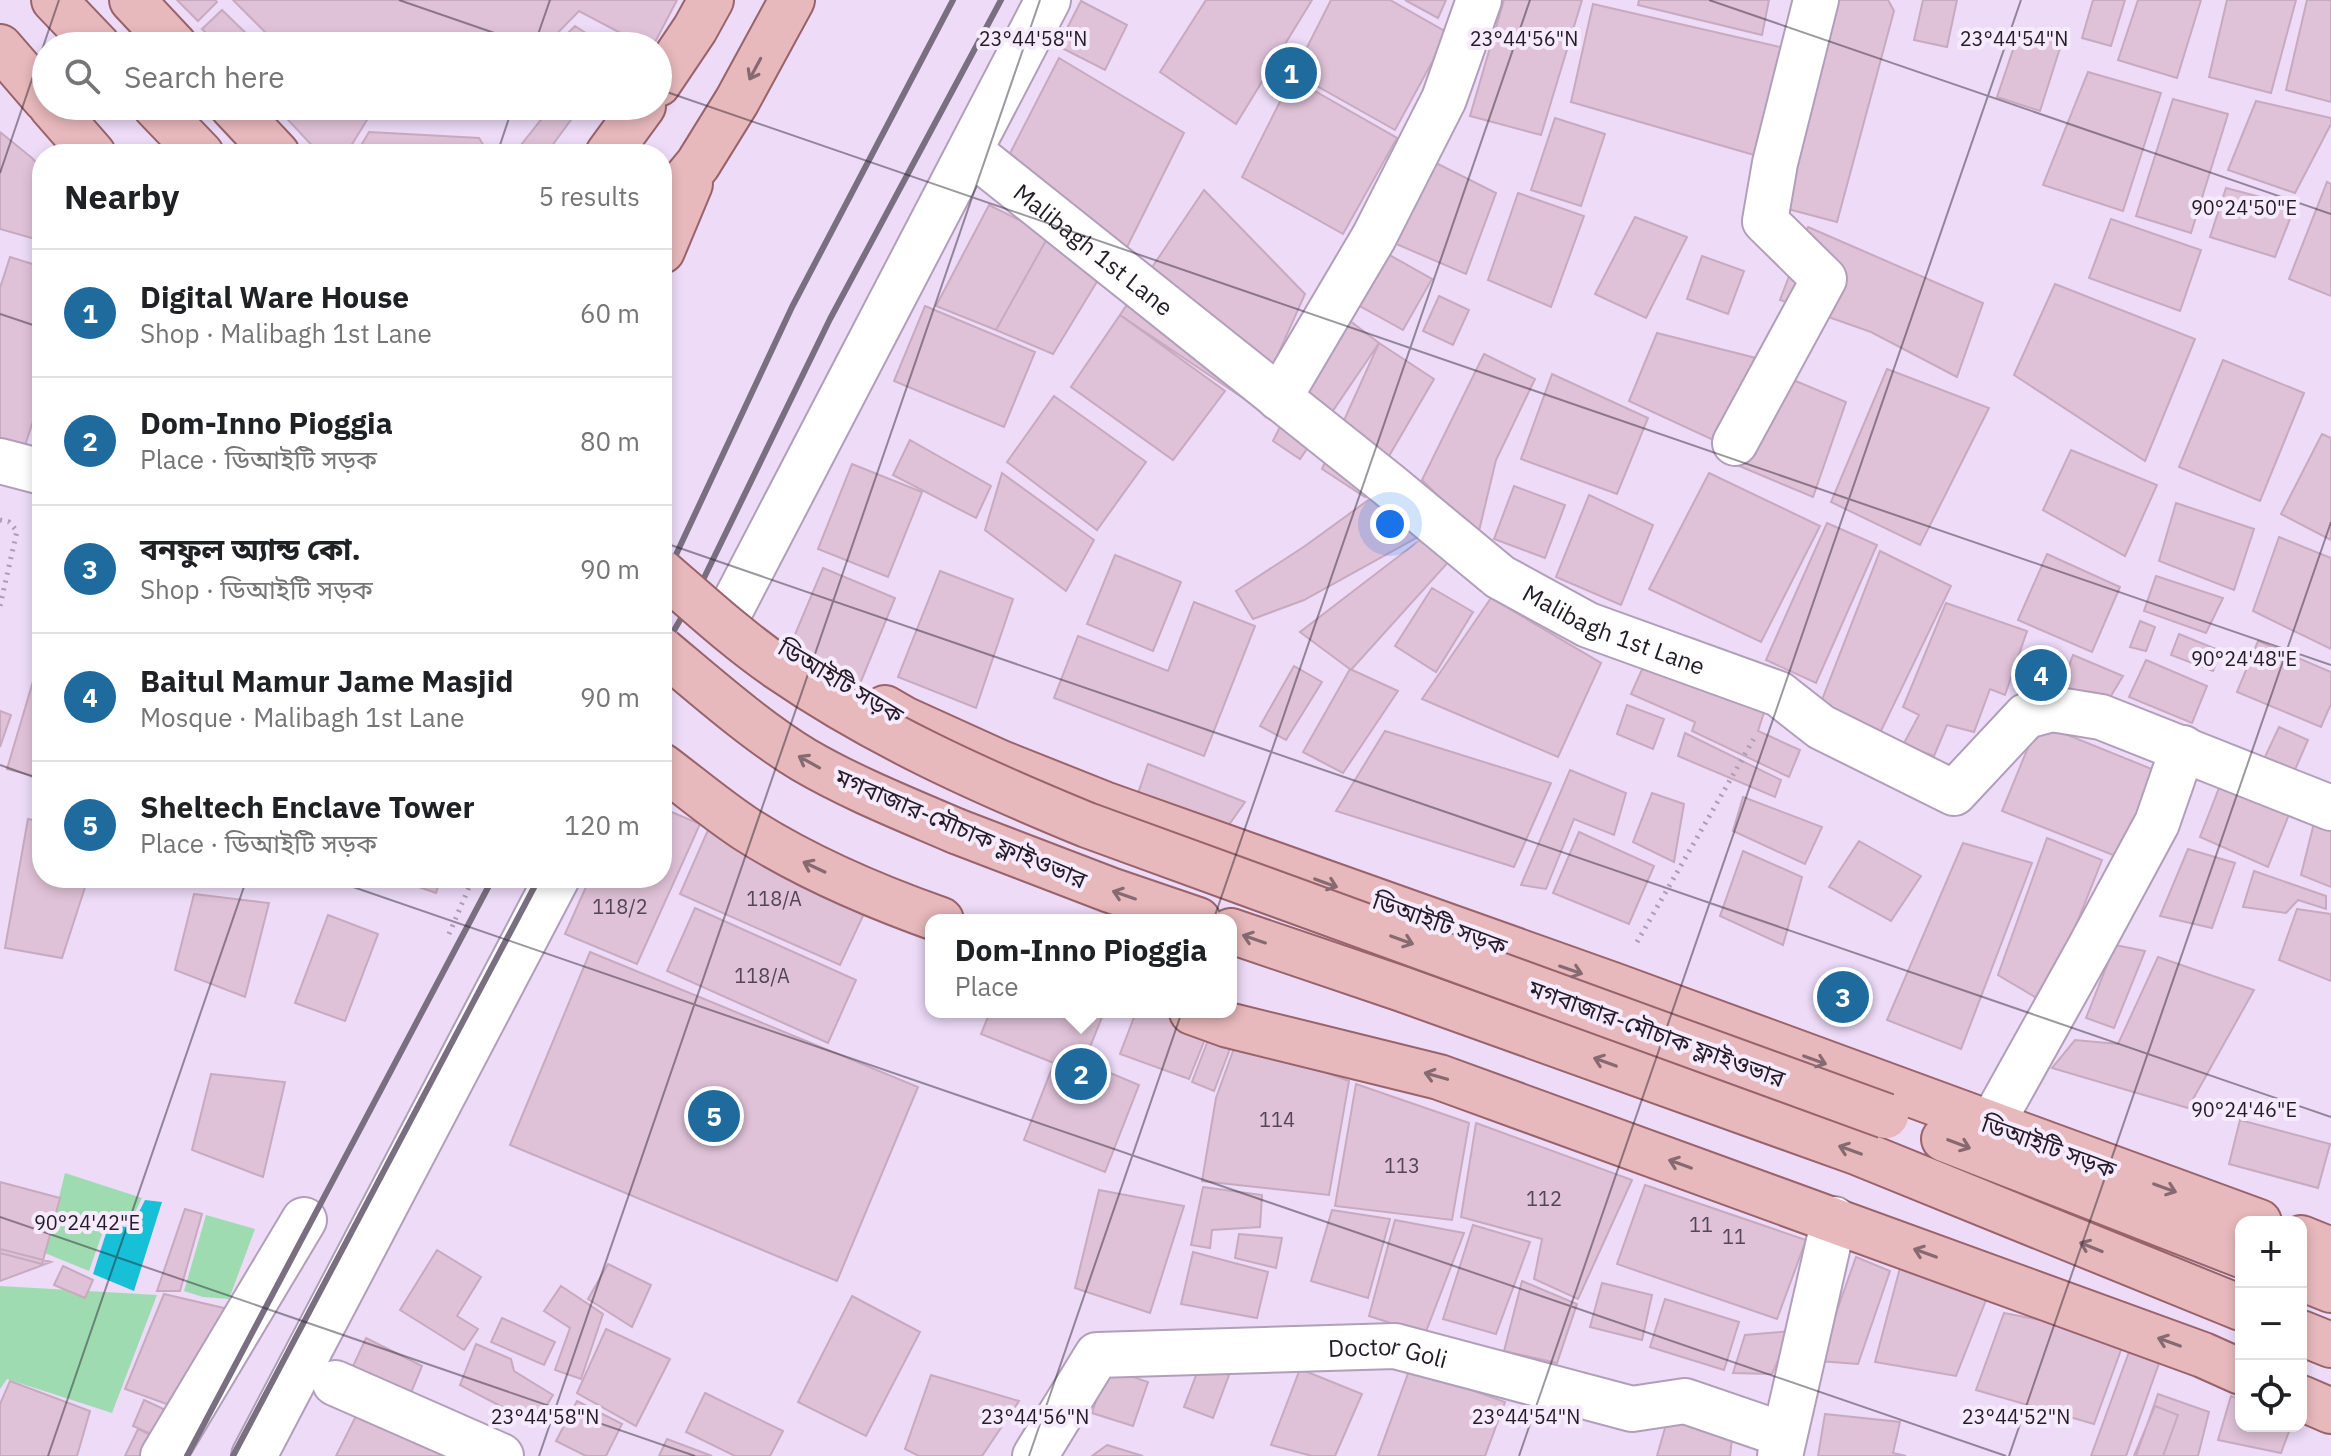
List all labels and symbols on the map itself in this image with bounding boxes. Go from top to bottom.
text: 23°44'58"N [979,25,1087,52]
text: 23°44'56"N [1470,25,1578,52]
text: 23°44'54"N [1960,25,2068,52]
pin: 1 [1265,43,1317,103]
one-way arrow [746,56,762,80]
street label: Malibagh 1st Lane [1007,176,1180,323]
text: 90°24'50"E [2191,194,2297,221]
your location [1370,504,1410,544]
street label: Malibagh 1st Lane [1517,577,1710,682]
street label: ডিআইটি সড়ক [772,631,910,731]
pin: 4 [2015,645,2067,705]
text: 90°24'48"E [2191,645,2297,672]
one-way arrow [798,753,821,769]
street label: মগবাজার-মৌচাক ফ্লাইওভার [829,760,1092,896]
one-way arrow [802,859,827,874]
one-way arrow [1314,876,1339,891]
street label: ডিআইটি সড়ক [1367,884,1512,962]
house number: 118/A [746,885,802,912]
one-way arrow [1112,886,1137,901]
house number: 118/2 [592,893,648,920]
one-way arrow [1242,931,1267,946]
one-way arrow [1389,934,1414,948]
house number: 118/A [734,962,790,989]
one-way arrow [1559,964,1583,978]
pin: 3 [1817,967,1869,1027]
street label: মগবাজার-মৌচাক ফ্লাইওভার [1523,971,1790,1095]
pin: 2 [1055,1044,1107,1104]
one-way arrow [1803,1053,1828,1068]
one-way arrow [1593,1054,1618,1068]
one-way arrow [1423,1068,1449,1083]
pin: 5 [688,1086,740,1146]
text: 90°24'46"E [2191,1096,2297,1123]
house number: 114 [1259,1106,1295,1133]
street label: ডিআইটি সড়ক [1976,1107,2121,1185]
one-way arrow [1946,1138,1971,1153]
one-way arrow [1838,1142,1863,1156]
house number: 113 [1384,1152,1420,1179]
one-way arrow [1668,1155,1693,1170]
one-way arrow [2152,1181,2177,1196]
house number: 112 [1526,1185,1562,1212]
text: 90°24'42"E [34,1209,140,1236]
house number: 11 [1689,1211,1713,1238]
house number: 11 [1722,1223,1746,1250]
one-way arrow [2079,1239,2104,1254]
one-way arrow [1913,1244,1938,1259]
street label: Doctor Goli [1328,1330,1451,1375]
one-way arrow [2157,1334,2182,1349]
text: 23°44'58"N [491,1403,599,1430]
text: 23°44'56"N [981,1403,1089,1430]
text: 23°44'54"N [1472,1403,1580,1430]
text: 23°44'52"N [1962,1403,2070,1430]

